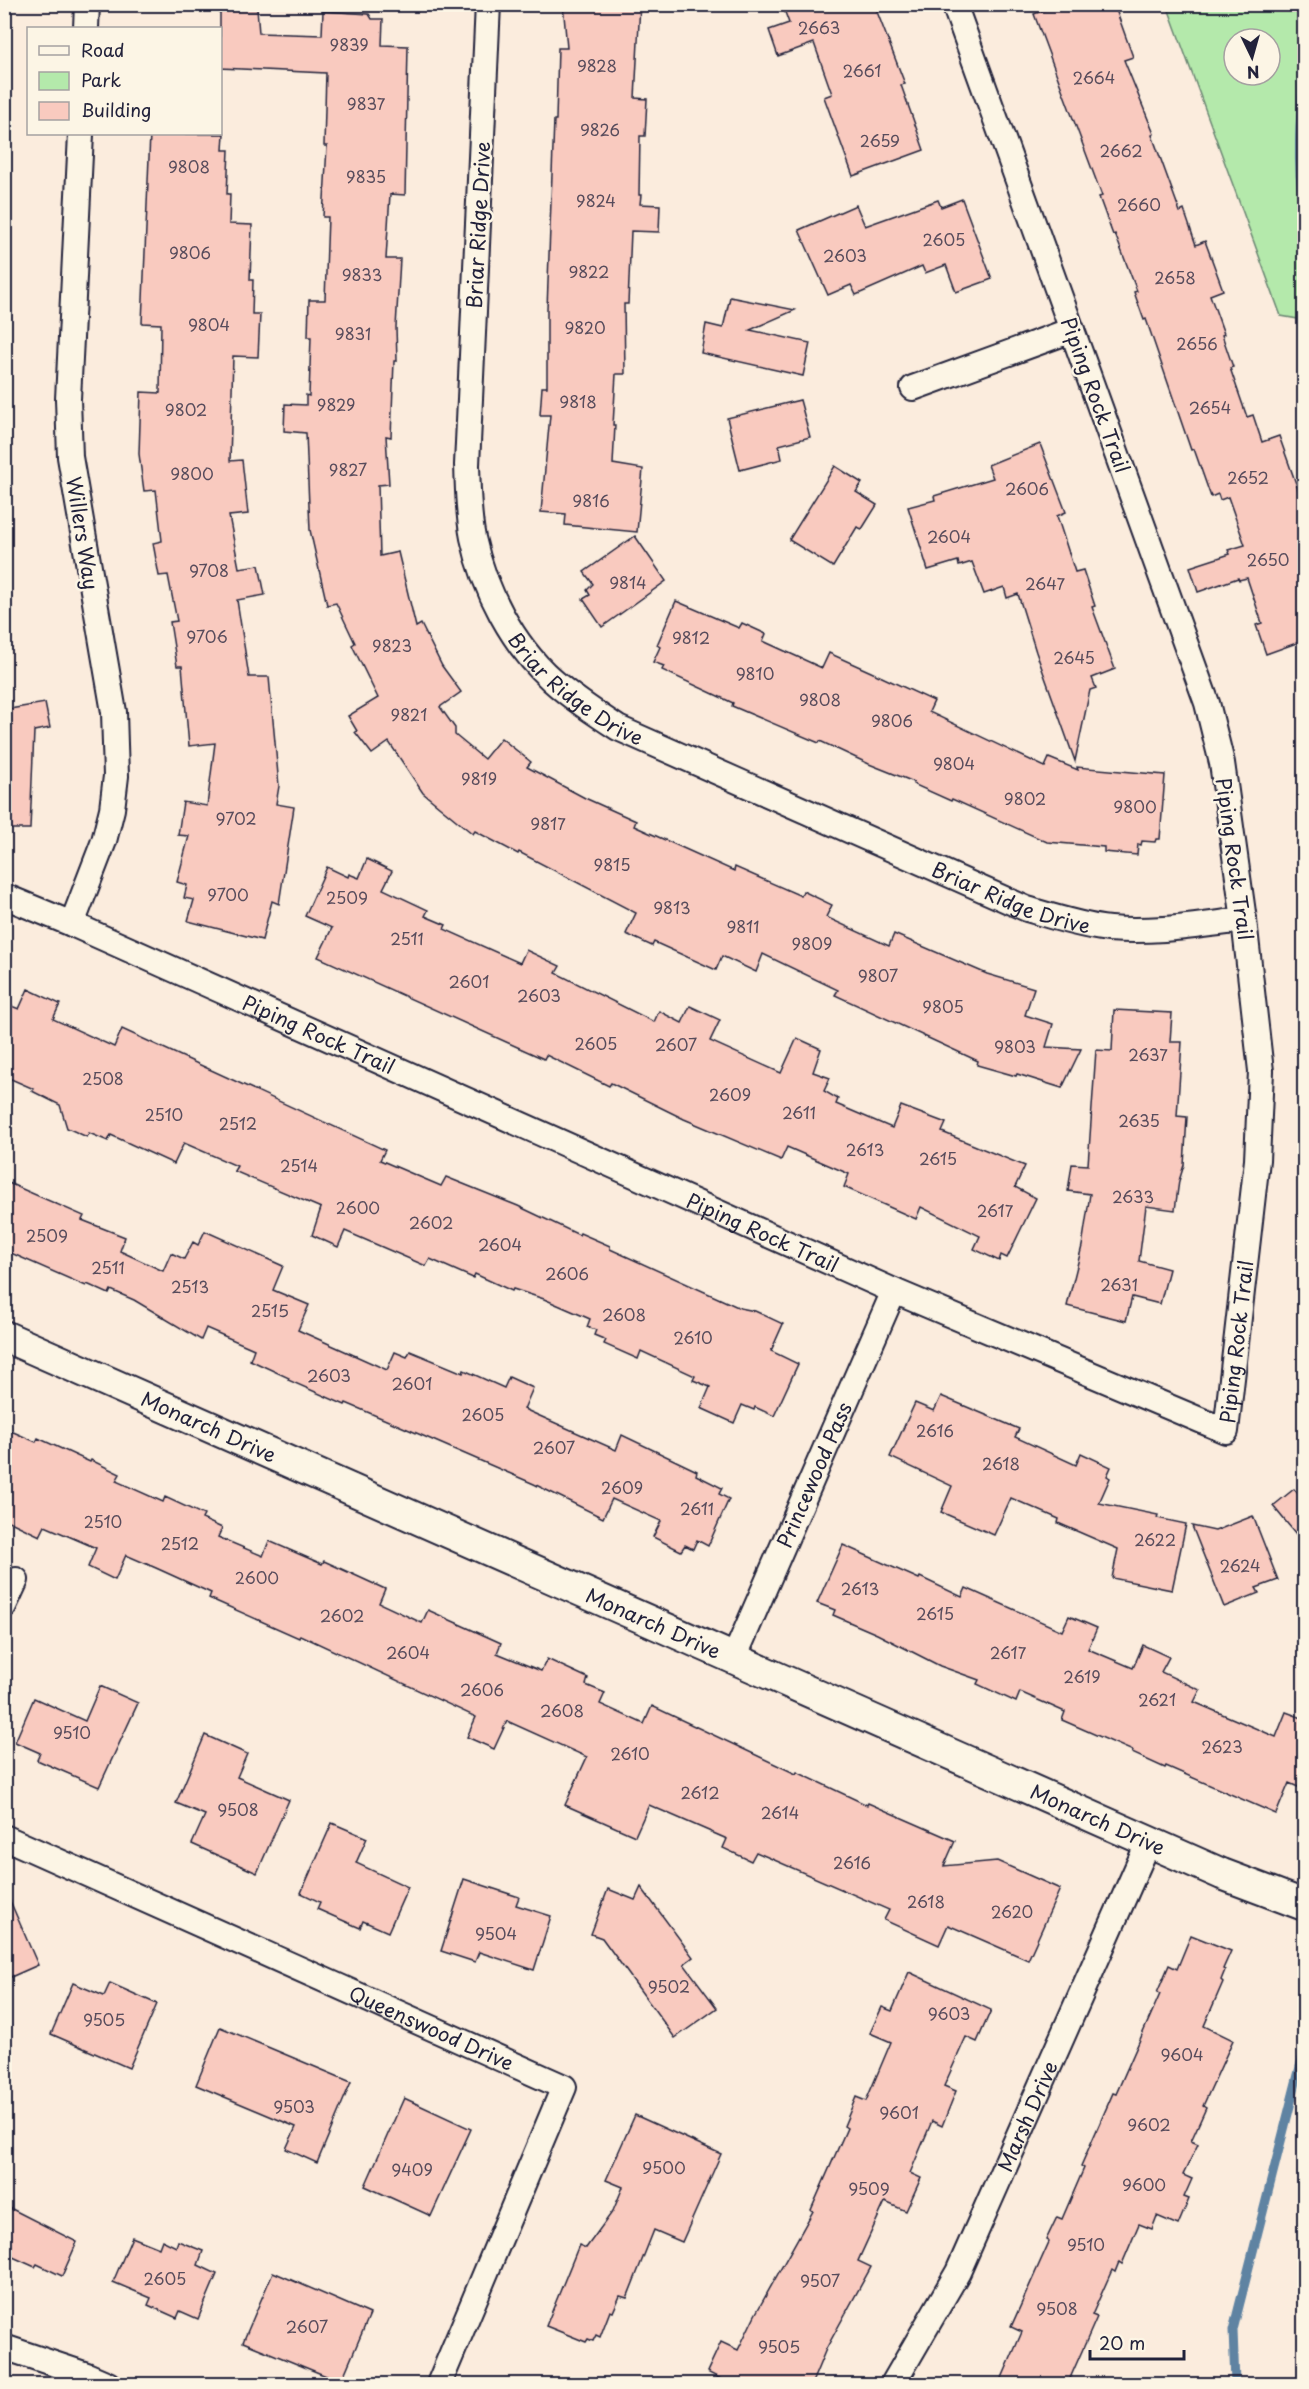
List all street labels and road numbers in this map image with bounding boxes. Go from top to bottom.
street label: Briar Ridge Drive [459,141,497,309]
street label: Piping Rock Trail [1054,313,1138,477]
street label: Willers Way [59,474,107,592]
street label: Briar Ridge Drive [501,626,648,752]
street label: Piping Rock Trail [1209,776,1261,942]
street label: Briar Ridge Drive [927,854,1093,941]
street label: Piping Rock Trail [238,987,400,1081]
street label: Piping Rock Trail [682,1185,844,1280]
street label: Piping Rock Trail [1212,1259,1260,1425]
street label: Monarch Drive [137,1383,281,1470]
street label: Princewood Pass [769,1397,859,1552]
street label: Monarch Drive [581,1580,726,1666]
street label: Monarch Drive [1026,1776,1170,1862]
street label: Queenswood Drive [344,1978,519,2078]
street label: Marsh Drive [989,2056,1065,2176]

